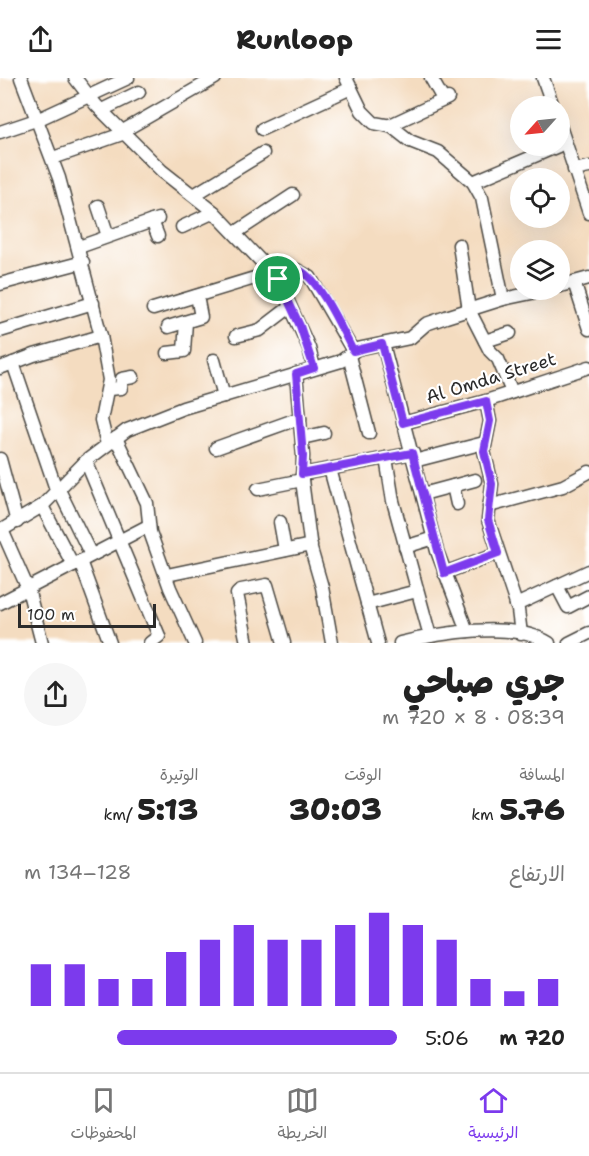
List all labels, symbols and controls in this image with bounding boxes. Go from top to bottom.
text: Runloop [236,21,353,58]
icon: share [24,23,57,56]
icon: menu [532,23,565,56]
north arrow [510,96,570,156]
map controls [510,96,570,300]
button: locate [510,168,570,228]
button: layers [510,240,570,300]
pin [252,253,303,304]
icon: arrive [261,262,294,295]
street label: Al Omda Street [423,347,559,409]
scale bar [18,601,156,628]
text: 100 m [27,604,75,625]
text: جري صباحي [403,659,565,704]
button: share [24,663,87,726]
text: 08:39 · 8 × 720 m [382,704,565,730]
text: الوتيرة [160,764,198,785]
text: الوقت [344,764,382,785]
text: المسافة [519,764,565,785]
text: 5:13 [137,789,198,830]
text: 30:03 [289,789,382,830]
text: 5.76 [499,789,565,830]
text: /km [103,804,137,825]
text: km [471,804,499,825]
text: 128–134 m [24,859,131,885]
text: الارتفاع [509,861,565,887]
text: 5:06 [425,1025,469,1051]
text: 720 m [499,1025,565,1051]
tab: المحفوظات [71,1084,136,1147]
tab: الخريطة [277,1084,327,1147]
tab: الرئيسية [468,1084,519,1147]

